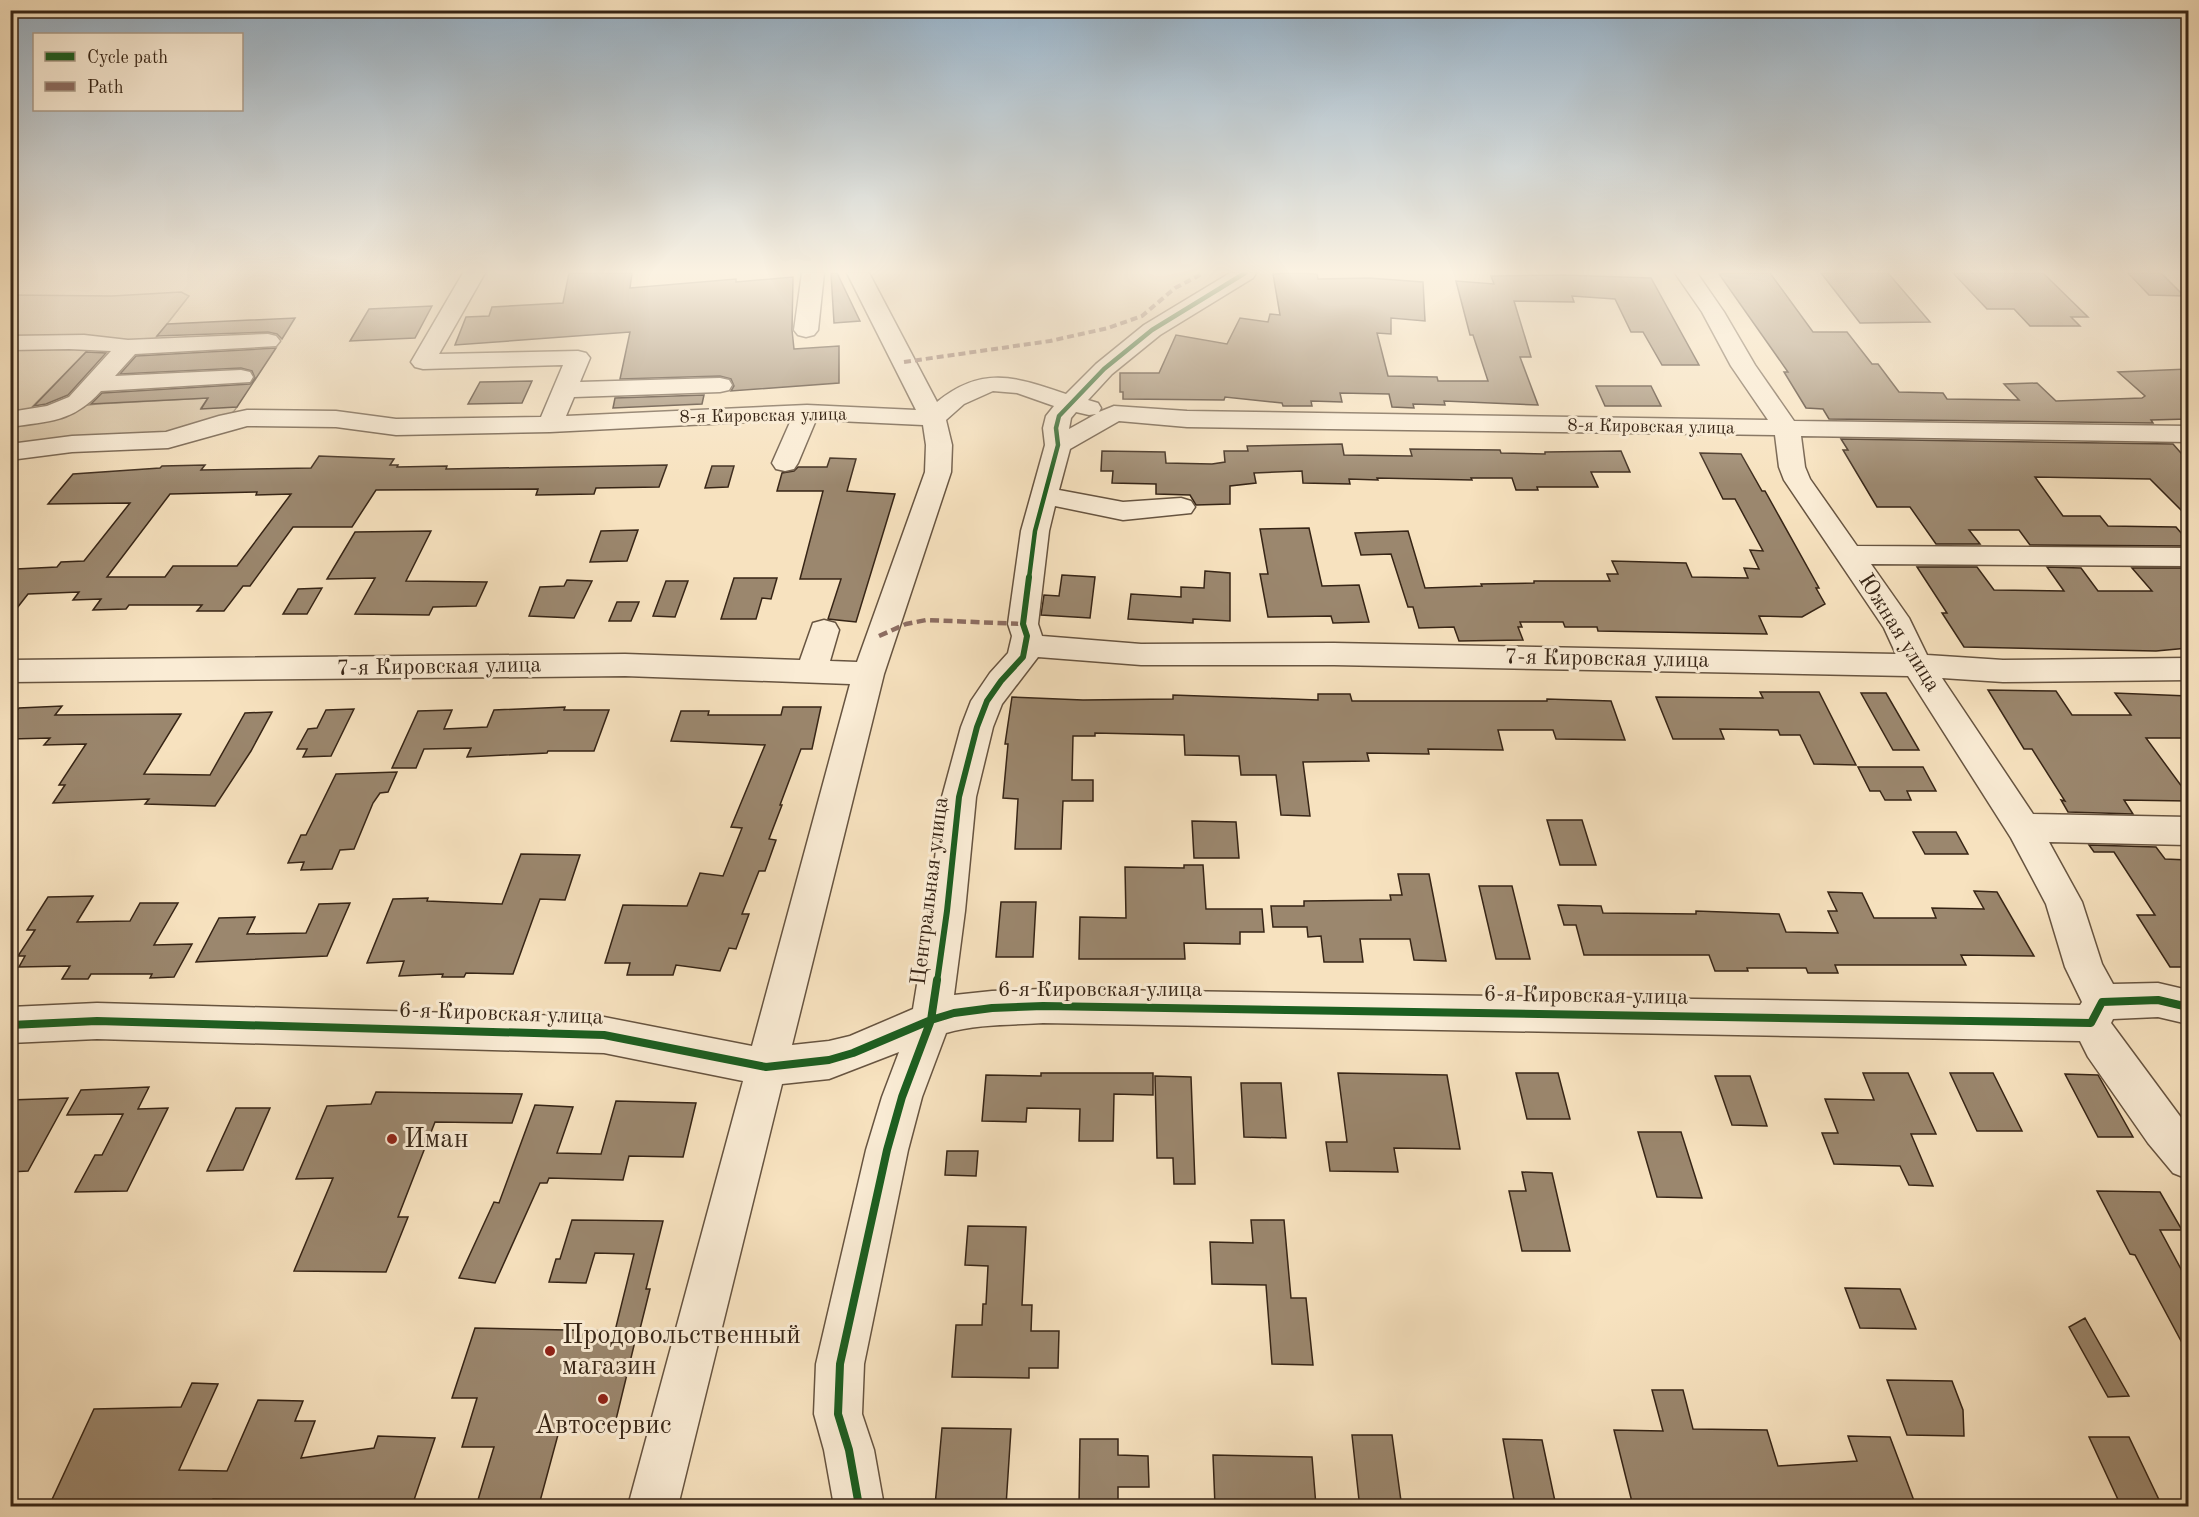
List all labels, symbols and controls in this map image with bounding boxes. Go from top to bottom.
legend [33,33,243,111]
text: Cycle path [87,49,168,67]
text: Path [87,79,124,97]
street label: 8-я Кировская улица [679,406,847,426]
street label: 8-я Кировская улица [1567,417,1735,437]
street label: Южная улица [1854,570,1944,696]
street label: 7-я Кировская улица [1505,646,1710,672]
street label: 7-я Кировская улица [337,654,542,680]
street label: Центральная улица [908,796,952,986]
street label: 6-я Кировская улица [998,979,1202,1001]
street label: 6-я Кировская улица [1484,983,1689,1009]
street label: 6-я Кировская улица [398,999,604,1029]
place label: Иман [404,1126,468,1153]
marker: Иман [385,1132,399,1146]
place label: Продовольственный магазин [562,1322,801,1380]
marker: Продовольственный магазин [543,1344,557,1358]
marker: Автосервис [596,1392,610,1406]
place label: Автосервис [534,1412,672,1439]

